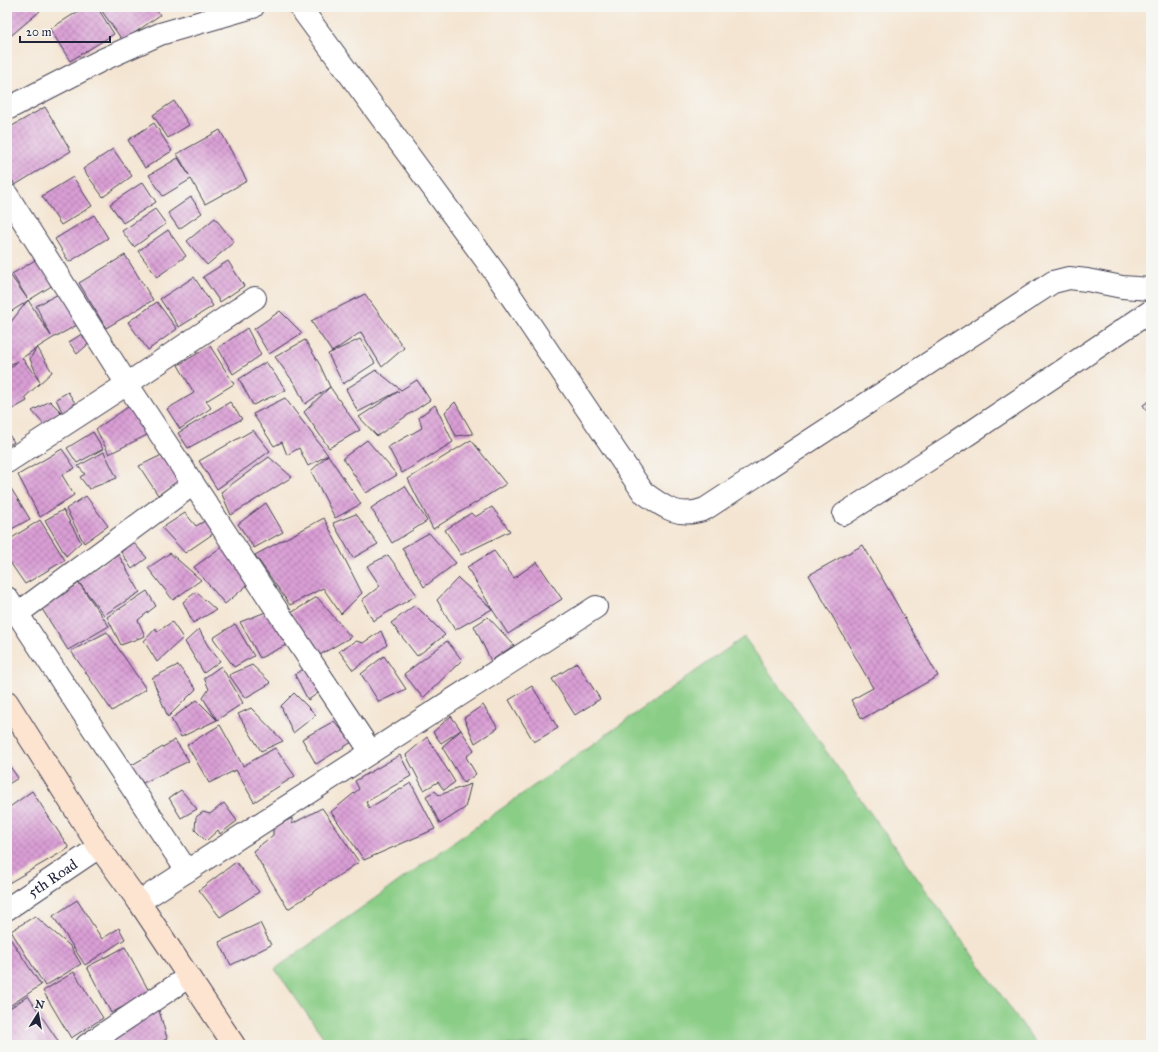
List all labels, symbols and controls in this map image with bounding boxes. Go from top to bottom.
scale bar [20,18,110,44]
text: 20 m [26,25,52,39]
street label: 5th Road [24,855,81,901]
north arrow [18,994,58,1034]
text: N [34,997,46,1012]

